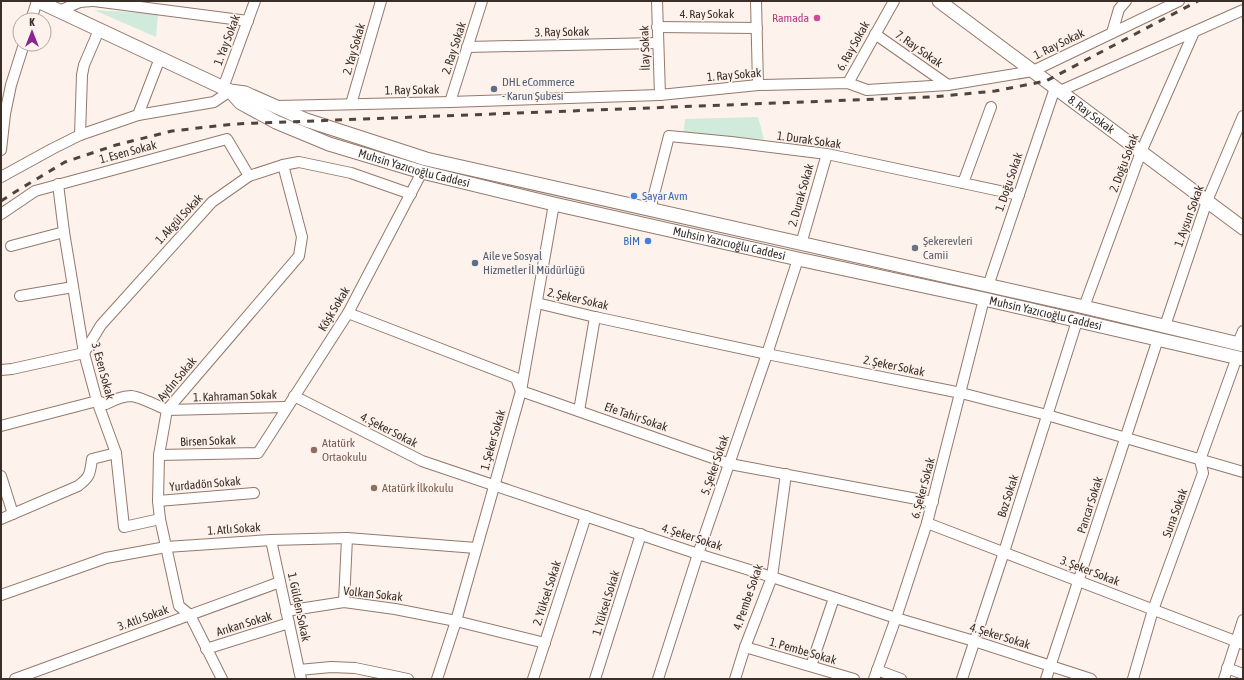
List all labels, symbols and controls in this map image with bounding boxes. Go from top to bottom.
street label: 4. Ray Sokak [680,7,735,21]
place label: Ramada [772,11,809,25]
north arrow [12,12,52,52]
street label: 1. Yay Sokak [211,12,243,67]
marker: Ramada [812,13,822,23]
text: K [29,16,35,28]
street label: 6. Ray Sokak [834,18,873,73]
street label: 2. Ray Sokak [439,19,469,76]
street label: 2. Yay Sokak [340,21,368,76]
street label: İlay Sokak [637,24,653,71]
street label: 3. Ray Sokak [535,25,590,39]
street label: 1. Ray Sokak [1031,25,1087,62]
street label: 7. Ray Sokak [893,28,946,71]
street label: 1. Ray Sokak [706,66,762,84]
place label: DHL eCommerce - Karun Şubesi [502,75,575,103]
street label: 1. Ray Sokak [385,83,440,97]
marker: DHL eCommerce - Karun Şubesi [489,84,499,94]
street label: 8. Ray Sokak [1065,93,1118,137]
street label: 1. Durak Sokak [776,129,843,152]
street label: 2. Doğu Sokak [1106,131,1142,194]
street label: 1. Esen Sokak [98,137,159,166]
street label: Muhsin Yazıcıoğlu Caddesi [357,146,471,190]
street label: 1. Doğu Sokak [992,150,1026,213]
street label: 2. Durak Sokak [785,161,817,228]
street label: 1. Aysun Sokak [1171,183,1207,249]
place label: Sayar Avm [642,189,688,203]
street label: 1. Akgül Sokak [152,191,206,247]
marker: Sayar Avm [629,191,639,201]
street label: Muhsin Yazıcıoğlu Caddesi [672,224,787,263]
place label: BİM [623,234,640,248]
place label: Şekerevleri Camii [923,234,973,262]
marker: BİM [643,236,653,246]
marker: Şekerevleri Camii [910,243,920,253]
place label: Aile ve Sosyal Hizmetler İl Müdürlüğü [483,249,585,277]
marker: Aile ve Sosyal Hizmetler İl Müdürlüğü [470,258,480,268]
street label: Köşk Sokak [315,284,353,334]
street label: 2. Şeker Sokak [546,285,611,313]
street label: Muhsin Yazıcıoğlu Caddesi [988,293,1103,333]
street label: 3. Esen Sokak [89,341,118,402]
street label: Aydın Sokak [154,353,200,404]
street label: 2. Şeker Sokak [862,353,927,379]
street label: 1. Kahraman Sokak [193,388,278,404]
street label: Efe Tahir Sokak [602,400,670,435]
street label: 1. Şeker Sokak [478,407,509,472]
street label: 4. Şeker Sokak [358,410,421,451]
street label: Birsen Sokak [180,433,237,449]
street label: 5. Şeker Sokak [698,433,732,497]
place label: Atatürk Ortaokulu [322,436,367,464]
marker: Atatürk Ortaokulu [309,445,319,455]
street label: 6. Şeker Sokak [908,455,938,520]
street label: Boz Sokak [995,472,1022,519]
street label: Yurdadön Sokak [169,474,242,494]
street label: Pancar Sokak [1074,474,1106,535]
place label: Atatürk İlkokulu [382,481,454,495]
marker: Atatürk İlkokulu [369,483,379,493]
street label: Suna Sokak [1160,486,1190,539]
street label: 1. Atlı Sokak [207,520,262,538]
street label: 4. Şeker Sokak [660,521,725,554]
street label: 3. Şeker Sokak [1058,553,1122,589]
street label: 2. Yüksel Sokak [530,558,564,627]
street label: 4. Pembe Sokak [730,561,766,632]
street label: 1. Yüksel Sokak [589,568,623,637]
street label: 1. Gülden Sokak [285,571,313,643]
street label: Volkan Sokak [343,584,404,604]
street label: 3. Atlı Sokak [116,602,171,634]
street label: Arıkan Sokak [215,609,274,639]
street label: 4. Şeker Sokak [968,620,1033,652]
street label: 1. Pembe Sokak [768,635,839,667]

